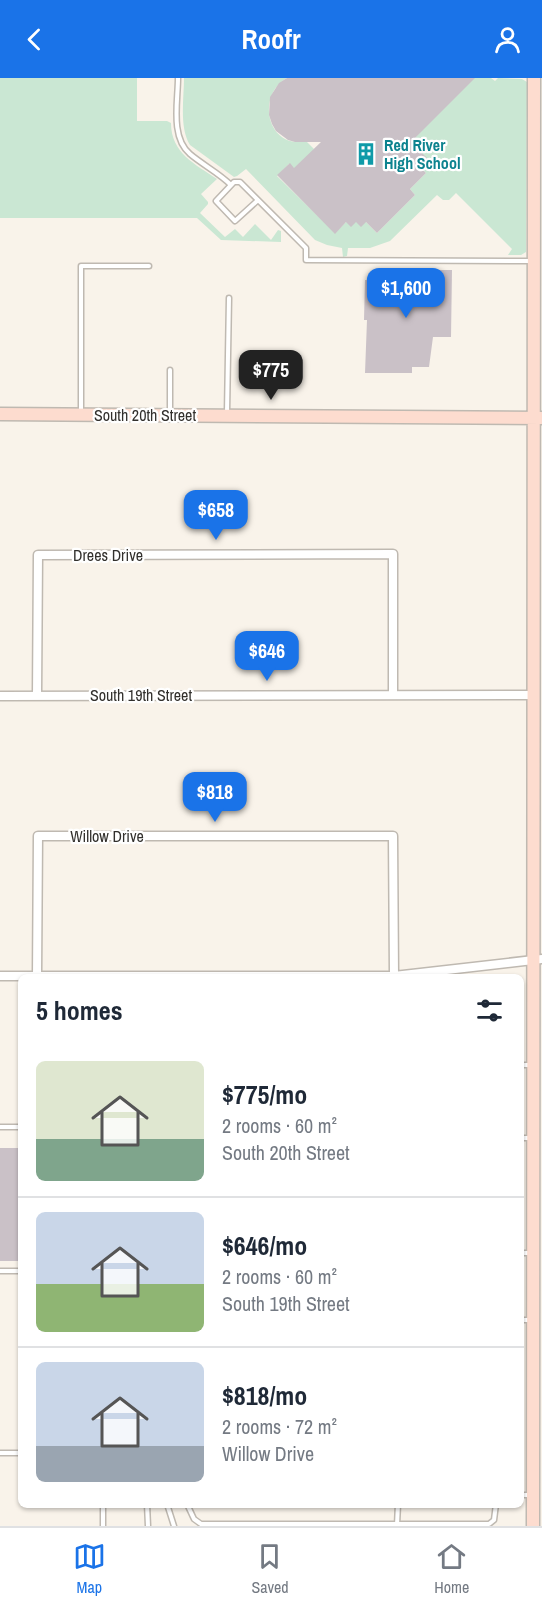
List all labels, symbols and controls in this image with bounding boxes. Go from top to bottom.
text: Roofr [241,21,301,57]
icon: back [18,23,51,56]
icon: person [491,23,524,56]
place label: Red River High School [384,134,461,174]
building icon: Red River High School [353,141,379,167]
pin: $1,600 [357,268,455,319]
text: $1,600 [381,274,431,301]
pin: $775 [235,350,307,401]
text: $775 [253,356,289,383]
street label: South 20th Street [94,404,196,426]
pin: $658 [180,490,252,541]
text: $658 [198,496,234,523]
street label: Drees Drive [73,544,143,566]
pin: $646 [231,631,303,682]
text: $646 [249,637,285,664]
street label: South 19th Street [90,684,192,706]
pin: $818 [179,772,251,823]
text: $818 [197,778,233,805]
street label: Willow Drive [70,825,144,847]
text: 5 homes [36,993,123,1028]
icon: filters [473,994,506,1027]
text: $775/mo [222,1077,307,1112]
icon: home [84,1085,156,1157]
text: 2 rooms · 60 m² [222,1112,337,1139]
text: South 20th Street [222,1139,350,1166]
text: $646/mo [222,1228,307,1263]
icon: home [84,1236,156,1308]
text: 2 rooms · 60 m² [222,1263,337,1290]
text: South 19th Street [222,1290,350,1317]
text: $818/mo [222,1378,307,1413]
icon: home [84,1386,156,1458]
text: 2 rooms · 72 m² [222,1413,337,1440]
text: Willow Drive [222,1440,314,1467]
tab: Map [73,1540,106,1598]
tab: Saved [251,1540,289,1598]
tab: Home [434,1540,469,1598]

